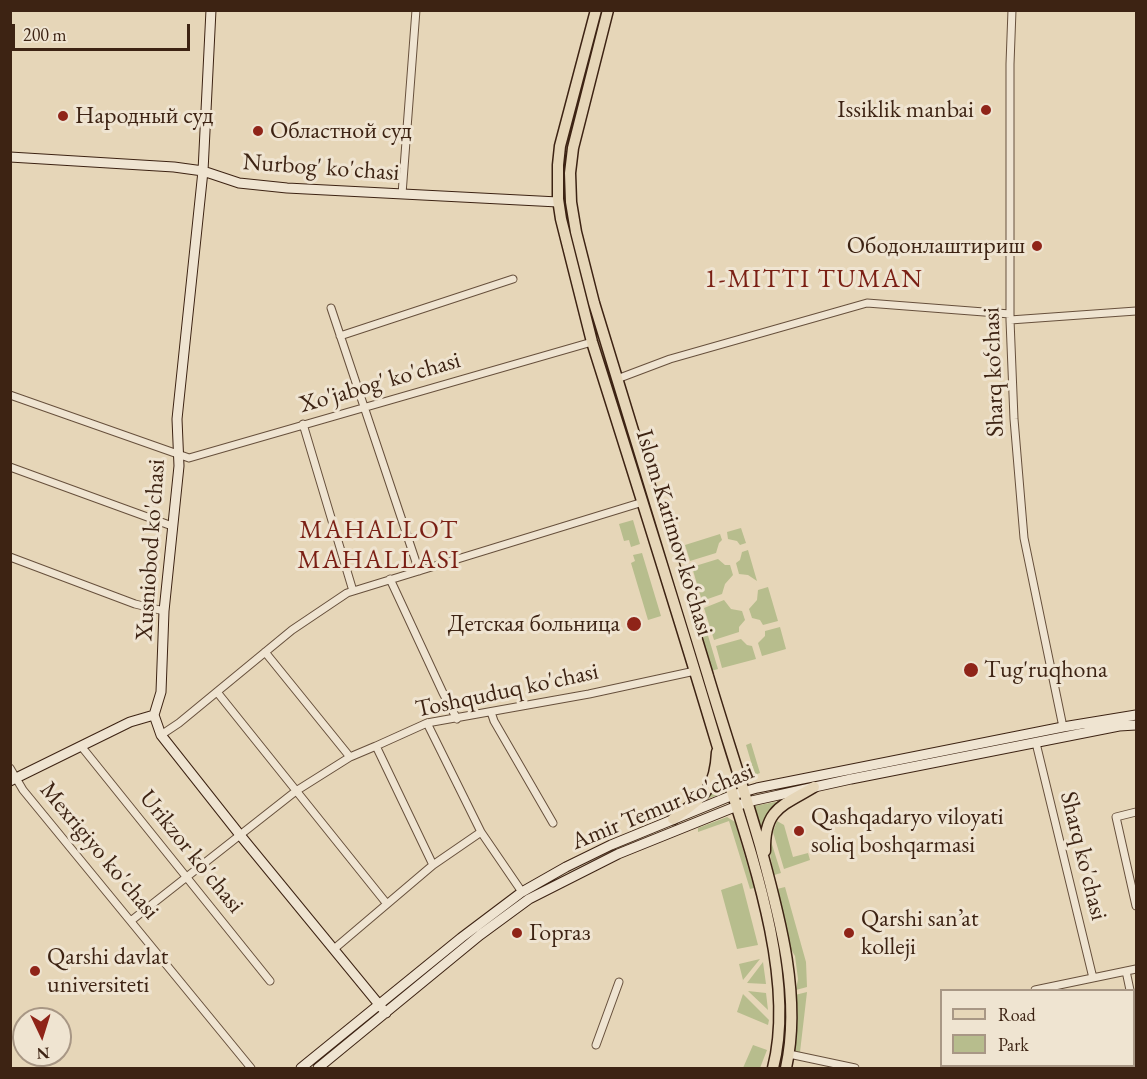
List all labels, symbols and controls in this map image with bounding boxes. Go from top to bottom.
scale bar [15,12,194,50]
text: 200 m [23,23,67,46]
place label: Issiklik manbai [837,96,974,124]
place label: Народный суд [75,102,213,130]
marker: Issiklik manbai [979,103,993,117]
marker: Народный суд [56,109,70,123]
place label: Областной суд [270,117,412,145]
marker: Областной суд [251,124,265,138]
street label: Nurbog' ko'chasi [242,148,400,188]
place label: Ободонлаштириш [847,232,1025,260]
marker: Ободонлаштириш [1030,239,1044,253]
district label: 1-MITTI TUMAN [705,264,923,296]
street label: Sharq ko‘chasi [977,307,1011,437]
street label: Xo'jabog' ko'chasi [296,346,464,420]
street label: Islom Karimov ko‘chasi [629,426,719,640]
street label: Xusniobod ko'chasi [130,458,172,642]
district label: MAHALLOT MAHALLASI [297,515,461,576]
place label: Детская больница [448,610,620,638]
marker: Детская больница [625,615,643,633]
place label: Tug'ruqhona [984,656,1108,684]
street label: Toshquduq ko'chasi [413,658,601,724]
marker: Tug'ruqhona [962,661,980,679]
street label: Amir Temur ko'chasi [568,757,758,857]
street label: Mexrigiyo ko'chasi [33,776,165,926]
street label: Urikzor ko'chasi [133,785,249,919]
street label: Sharq ko'chasi [1053,789,1113,923]
place label: Qashqadaryo viloyati soliq boshqarmasi [811,803,1004,859]
marker: Qashqadaryo viloyati soliq boshqarmasi [792,824,806,838]
place label: Qarshi san’at kolleji [861,905,978,961]
place label: Горгаз [529,919,591,947]
marker: Горгаз [510,926,524,940]
marker: Qarshi san’at kolleji [842,926,856,940]
place label: Qarshi davlat universiteti [47,943,168,999]
marker: Qarshi davlat universiteti [28,964,42,978]
legend [940,989,1135,1067]
text: Road [998,1003,1036,1026]
north arrow [12,1007,72,1067]
text: Park [998,1033,1029,1056]
text: N [36,1043,50,1064]

